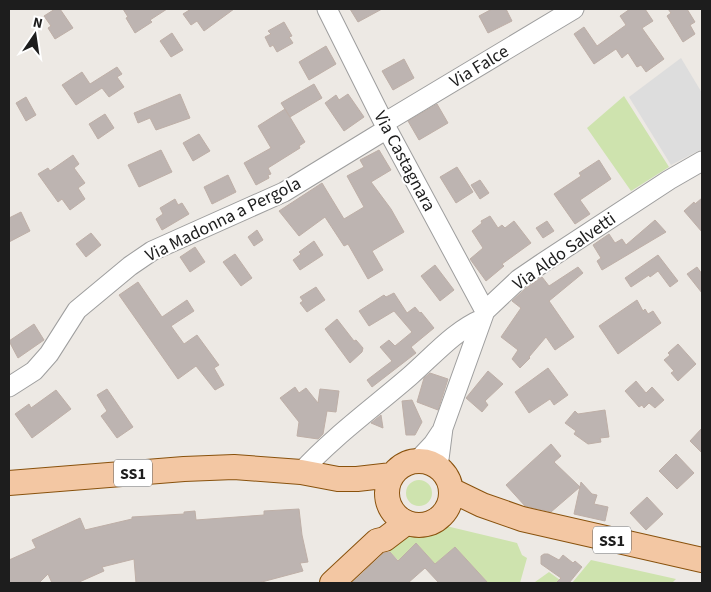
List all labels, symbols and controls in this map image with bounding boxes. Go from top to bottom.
north arrow [10,10,60,60]
text: N [31,13,44,34]
street label: Via Falce [445,39,514,94]
street label: Via Castagnara [368,107,442,216]
street label: Via Madonna a Pergola [141,171,305,268]
street label: Via Aldo Salvetti [508,207,621,296]
road number: SS1 [114,459,152,486]
road number: SS1 [593,526,631,554]

